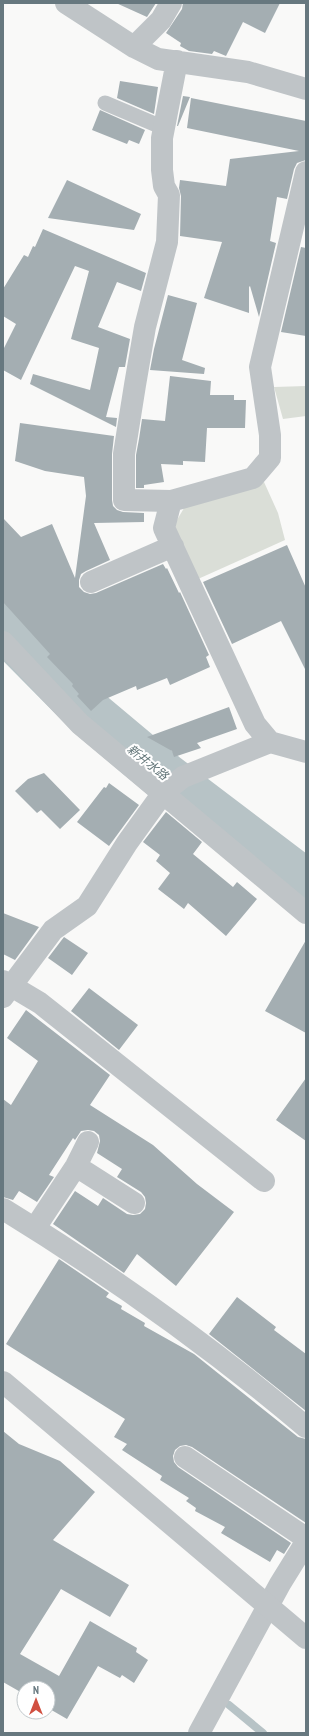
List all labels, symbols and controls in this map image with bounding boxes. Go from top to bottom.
water label: 新井水路 [125,741,172,784]
north arrow [16,1680,56,1720]
text: N [33,1683,39,1697]

